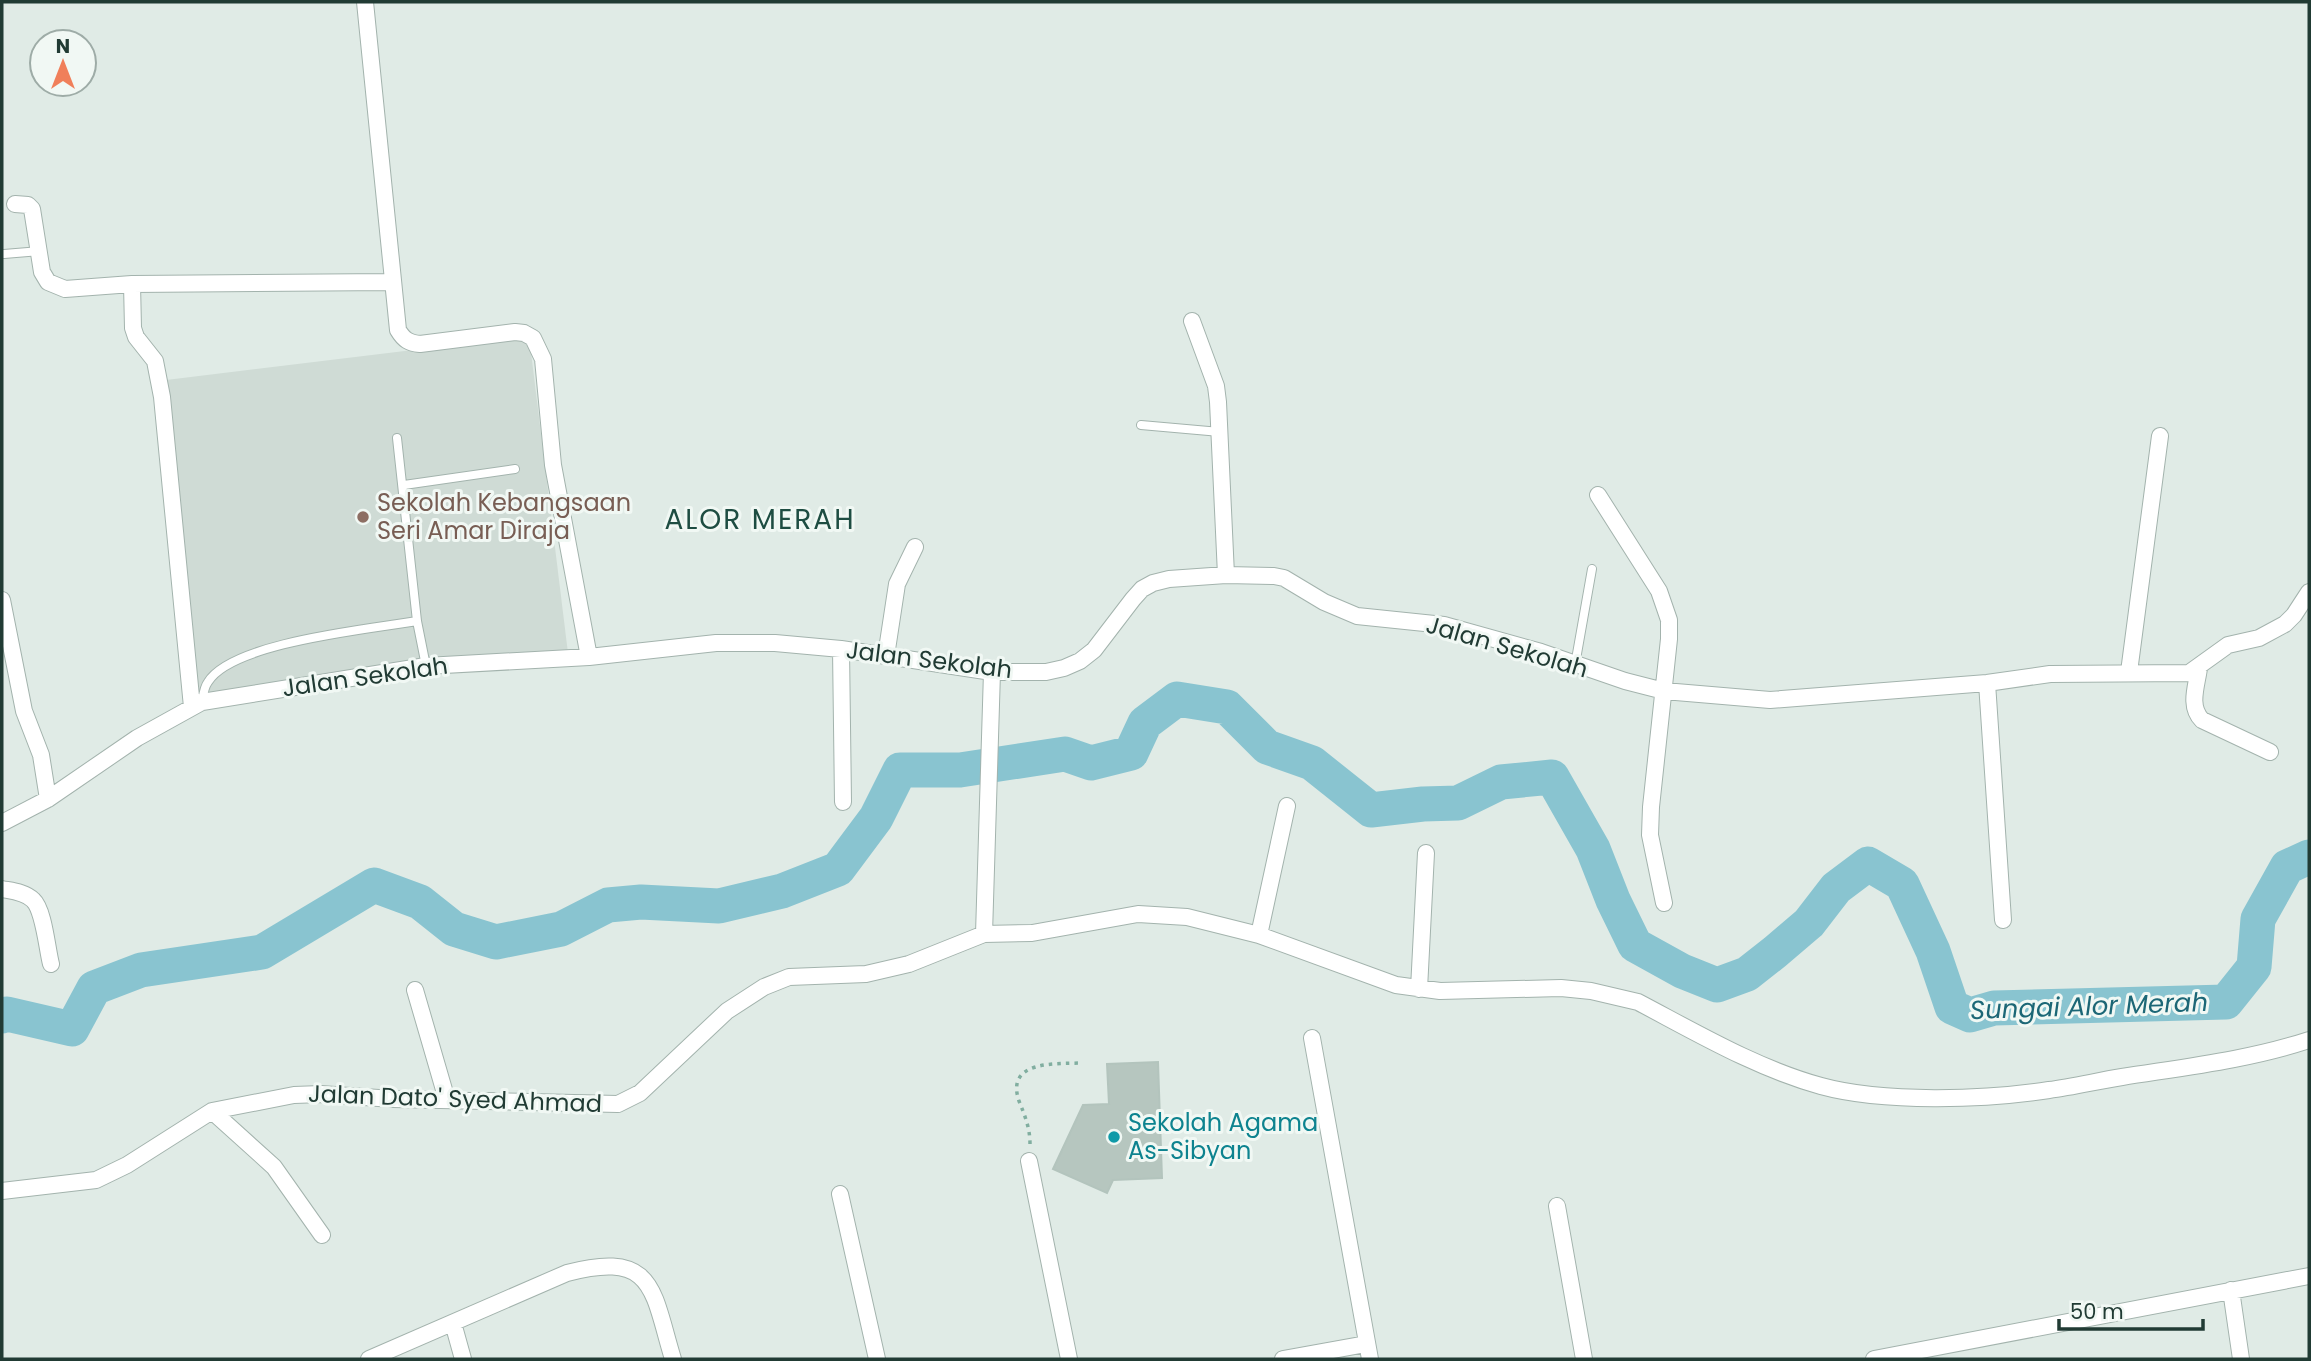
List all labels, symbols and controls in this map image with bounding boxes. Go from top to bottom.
north arrow [28,28,98,98]
text: N [56,33,70,60]
place label: Sekolah Kebangsaan Seri Amar Diraja [377,486,631,547]
district label: ALOR MERAH [664,500,856,539]
marker: Sekolah Kebangsaan Seri Amar Diraja [355,509,371,525]
street label: Jalan Sekolah [1422,608,1592,685]
street label: Jalan Sekolah [844,633,1014,686]
street label: Jalan Sekolah [280,649,450,704]
water label: Sungai Alor Merah [1969,984,2209,1028]
street label: Jalan Dato' Syed Ahmad [307,1077,603,1120]
place label: Sekolah Agama As-Sibyan [1128,1106,1318,1167]
marker: Sekolah Agama As-Sibyan [1106,1129,1122,1145]
scale bar [2059,1288,2202,1332]
text: 50 m [2070,1297,2124,1326]

